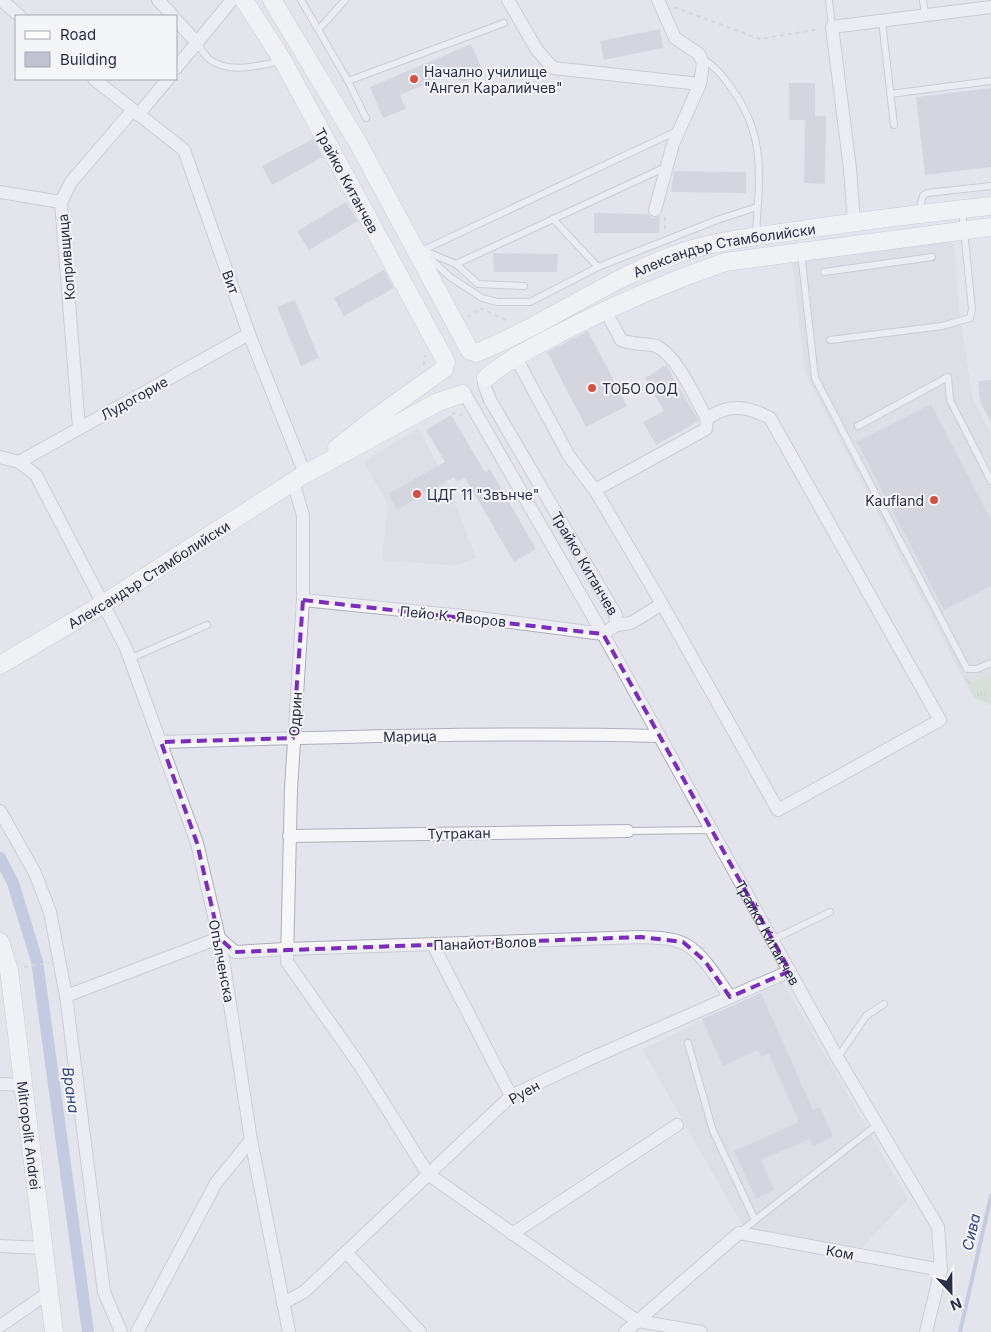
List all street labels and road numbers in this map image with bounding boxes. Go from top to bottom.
street label: Трайко Китанчев [312,125,383,236]
street label: Копривщица [54,213,78,301]
street label: Александър Стамболийски [630,220,817,280]
street label: Вит [219,268,243,297]
street label: Лудогорие [97,373,171,423]
street label: Трайко Китанчев [549,508,623,618]
street label: Александър Стамболийски [64,516,232,632]
street label: Пейо К. Яворов [399,602,507,630]
street label: Одрин [285,691,305,737]
street label: Марица [383,727,437,745]
street label: Тутракан [427,824,491,842]
street label: Трайко Китанчев [732,877,804,988]
street label: Опълченска [206,918,238,1004]
street label: Панайот Волов [433,933,537,953]
street label: Руен [505,1077,543,1107]
street label: Mitropolit Andrei [14,1080,45,1191]
street label: Ком [825,1241,855,1263]

